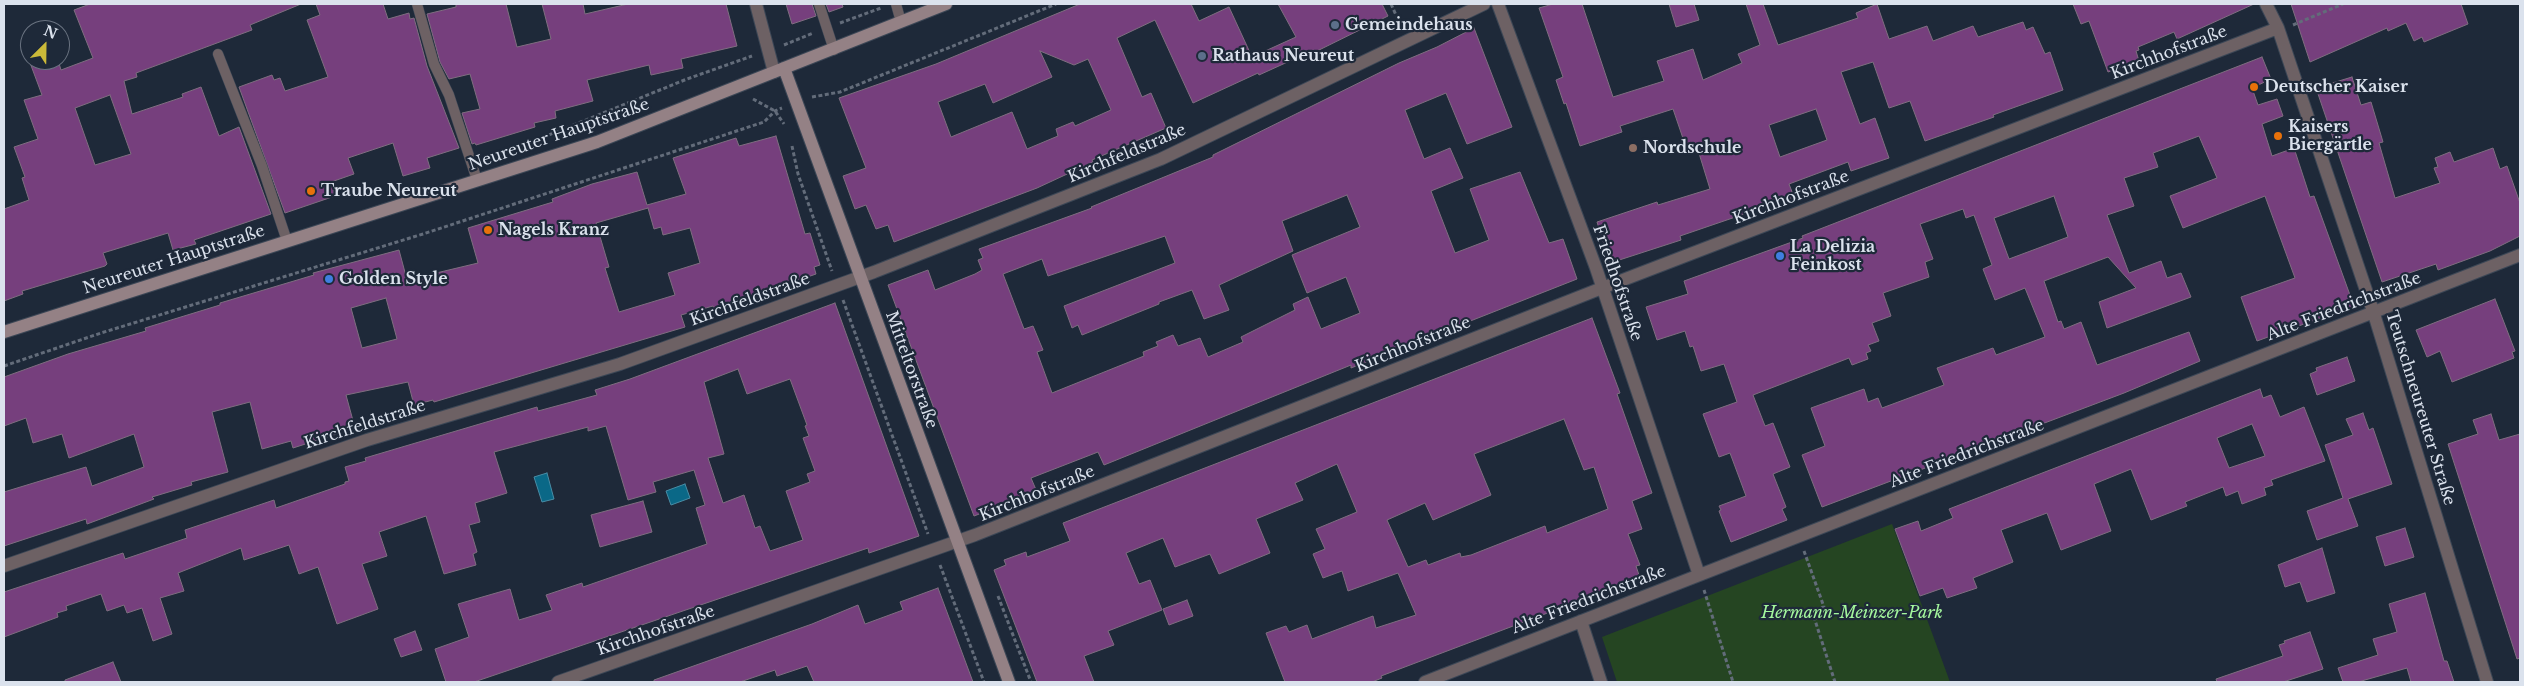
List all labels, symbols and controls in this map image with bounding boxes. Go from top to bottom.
place label: Gemeindehaus [1345,15,1473,35]
marker: Gemeindehaus [1329,19,1341,31]
north arrow [20,20,70,70]
text: N [41,21,60,43]
street label: Kirchhofstraße [2108,22,2230,84]
place label: Rathaus Neureut [1212,46,1354,66]
marker: Rathaus Neureut [1196,50,1208,62]
place label: Deutscher Kaiser [2264,77,2408,97]
marker: Deutscher Kaiser [2248,81,2260,93]
street label: Neureuter Hauptstraße [466,95,652,175]
place label: Kaisers Biergärtle [2288,117,2372,155]
street label: Kirchfeldstraße [1065,120,1189,188]
marker: Kaisers Biergärtle [2272,130,2284,142]
place label: Nordschule [1643,138,1741,158]
marker: Nordschule [1627,142,1639,154]
street label: Kirchhofstraße [1730,167,1852,229]
place label: Traube Neureut [321,181,457,201]
marker: Traube Neureut [305,185,317,197]
place label: Nagels Kranz [498,220,609,240]
street label: Neureuter Hauptstraße [81,222,267,298]
street label: Friedhofstraße [1588,222,1646,344]
marker: Nagels Kranz [482,224,494,236]
place label: La Delizia Feinkost [1790,237,1875,275]
marker: La Delizia Feinkost [1774,250,1786,262]
place label: Golden Style [339,269,448,289]
street label: Kirchfeldstraße [687,269,813,331]
street label: Alte Friedrichstraße [2264,269,2424,345]
marker: Golden Style [323,273,335,285]
street label: Teutschneureuter Straße [2381,308,2459,508]
street label: Mitteltorstraße [881,309,941,431]
street label: Kirchhofstraße [1352,313,1474,377]
street label: Kirchfeldstraße [302,396,428,454]
street label: Alte Friedrichstraße [1887,416,2047,492]
street label: Kirchhofstraße [976,462,1098,526]
street label: Alte Friedrichstraße [1509,562,1669,638]
street label: Kirchhofstraße [595,602,717,660]
park label: Hermann-Meinzer-Park [1761,603,1943,623]

